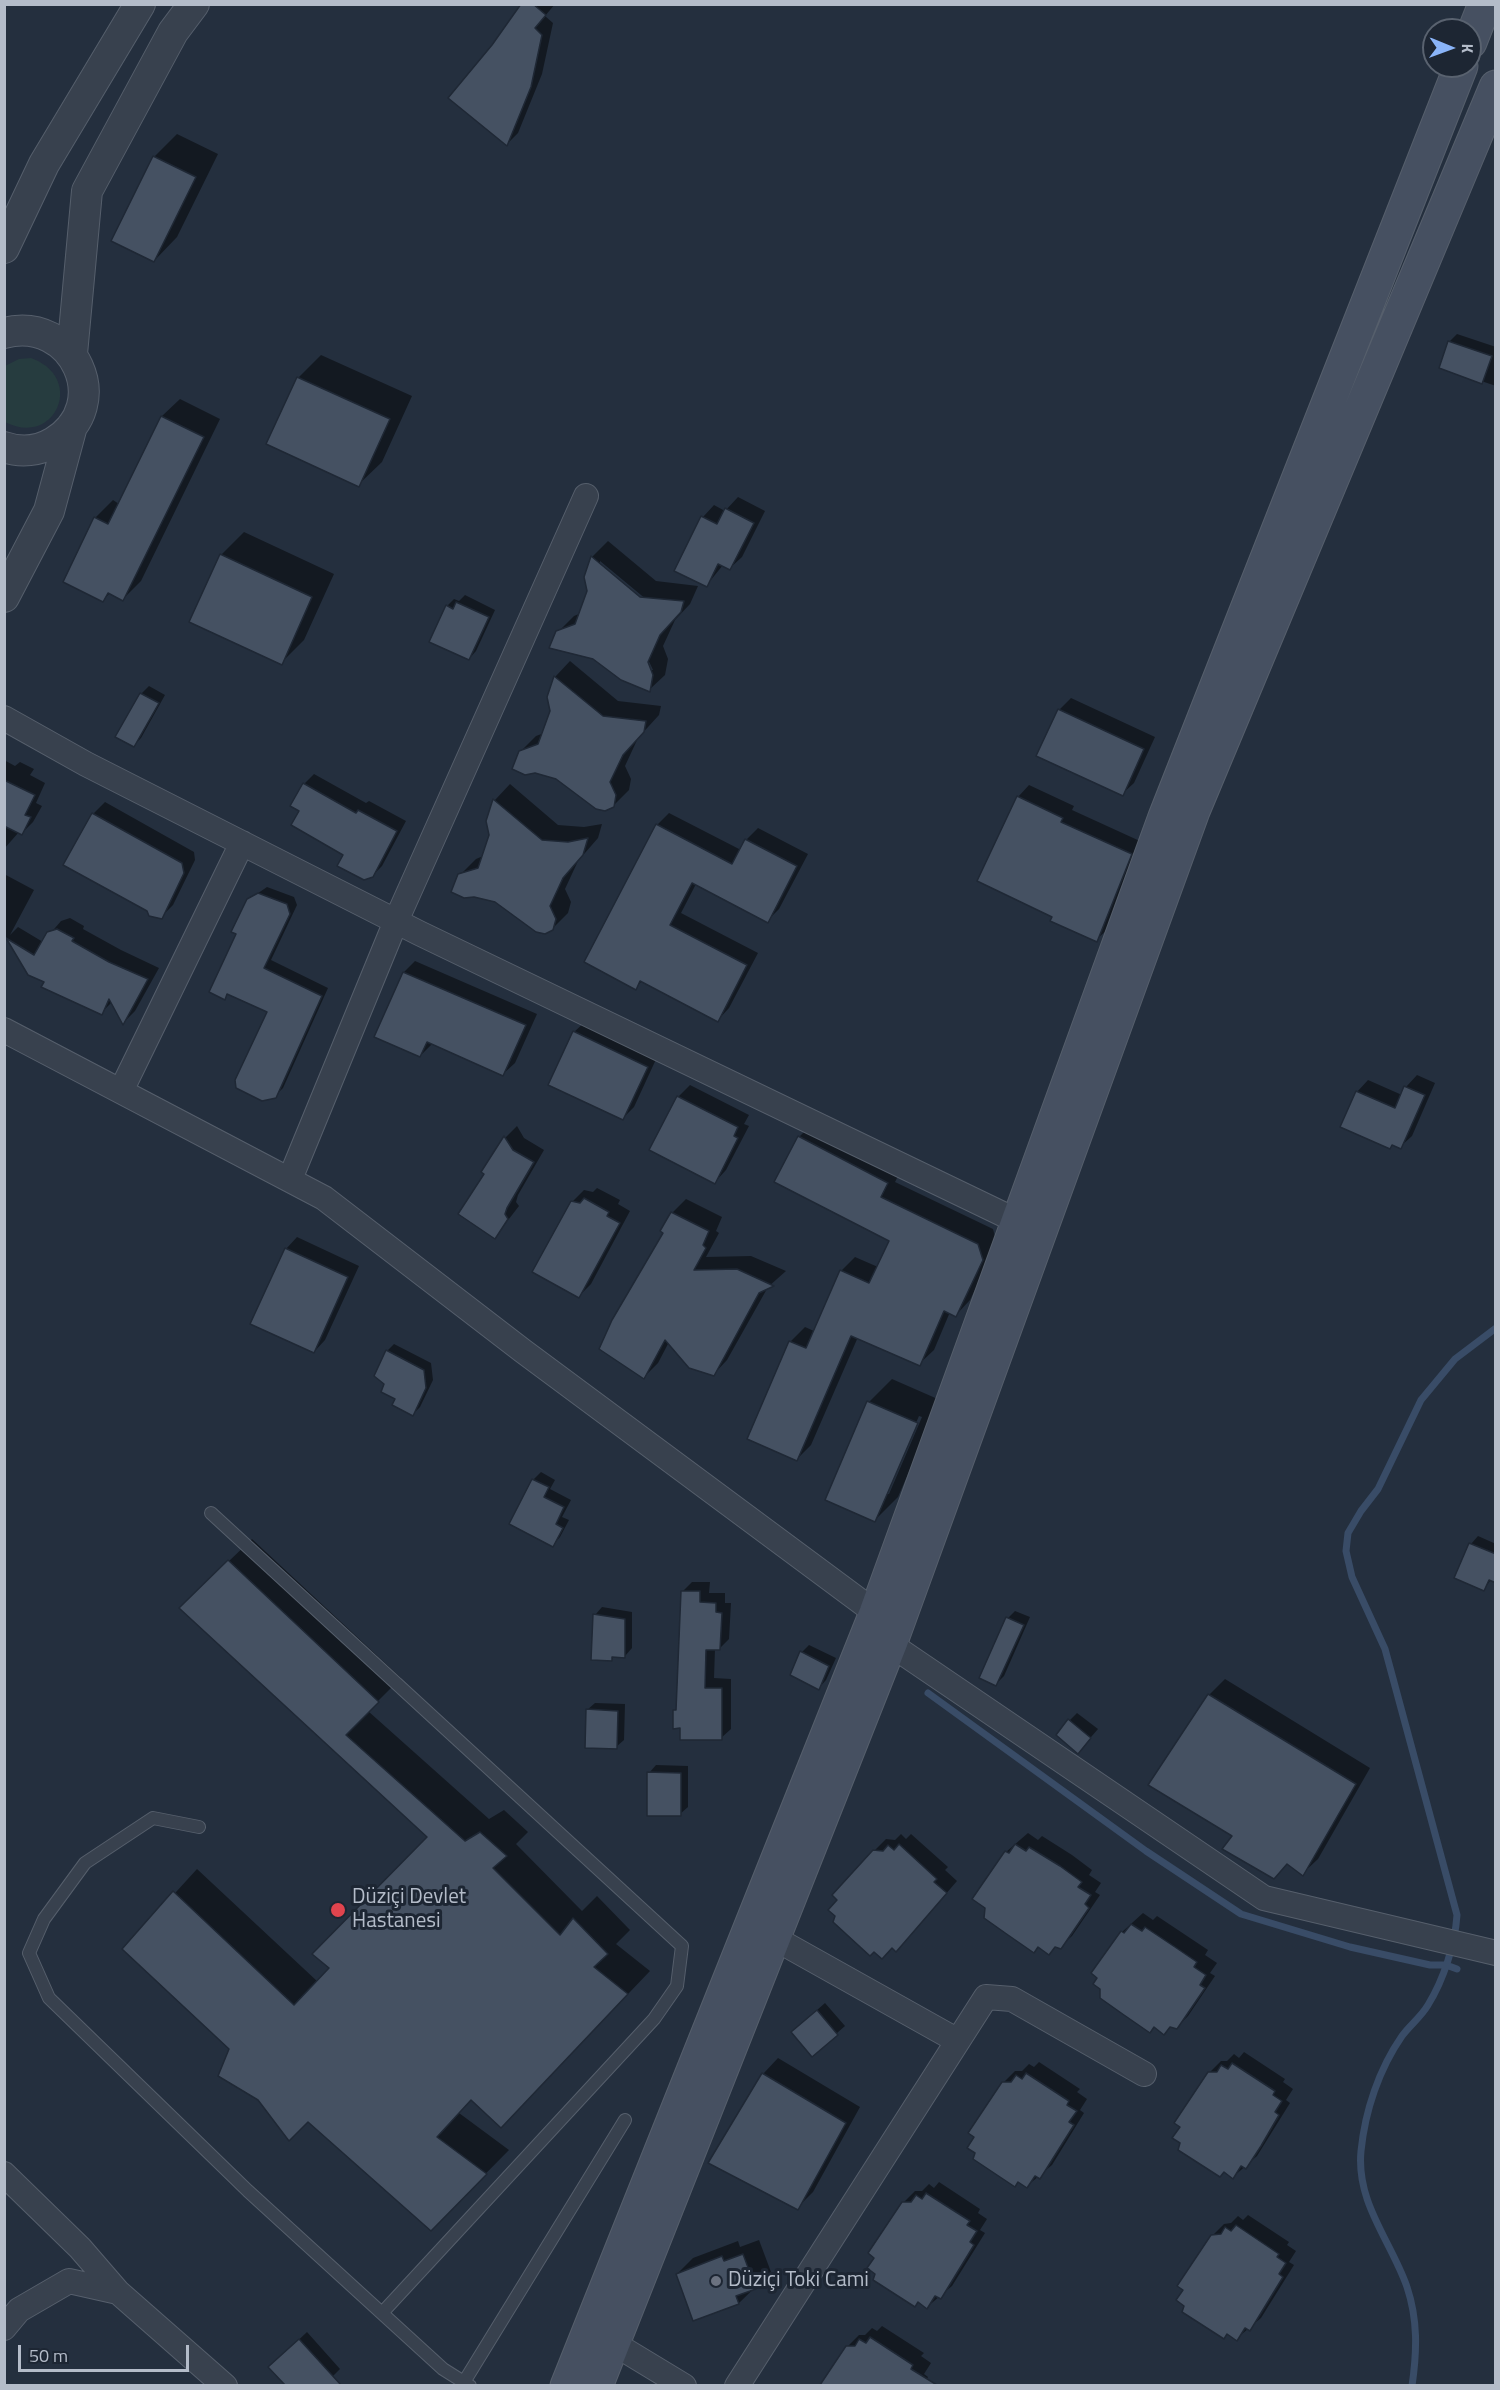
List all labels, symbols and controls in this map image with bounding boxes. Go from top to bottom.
north arrow [1422,18,1482,78]
text: K [1456,43,1480,53]
place label: Düziçi Devlet Hastanesi [352,1885,466,1935]
marker: Düziçi Devlet Hastanesi [329,1901,347,1919]
place label: Düziçi Toki Cami [728,2268,869,2294]
marker: Düziçi Toki Cami [709,2274,723,2288]
scale bar [21,2333,192,2371]
text: 50 m [29,2342,68,2369]

